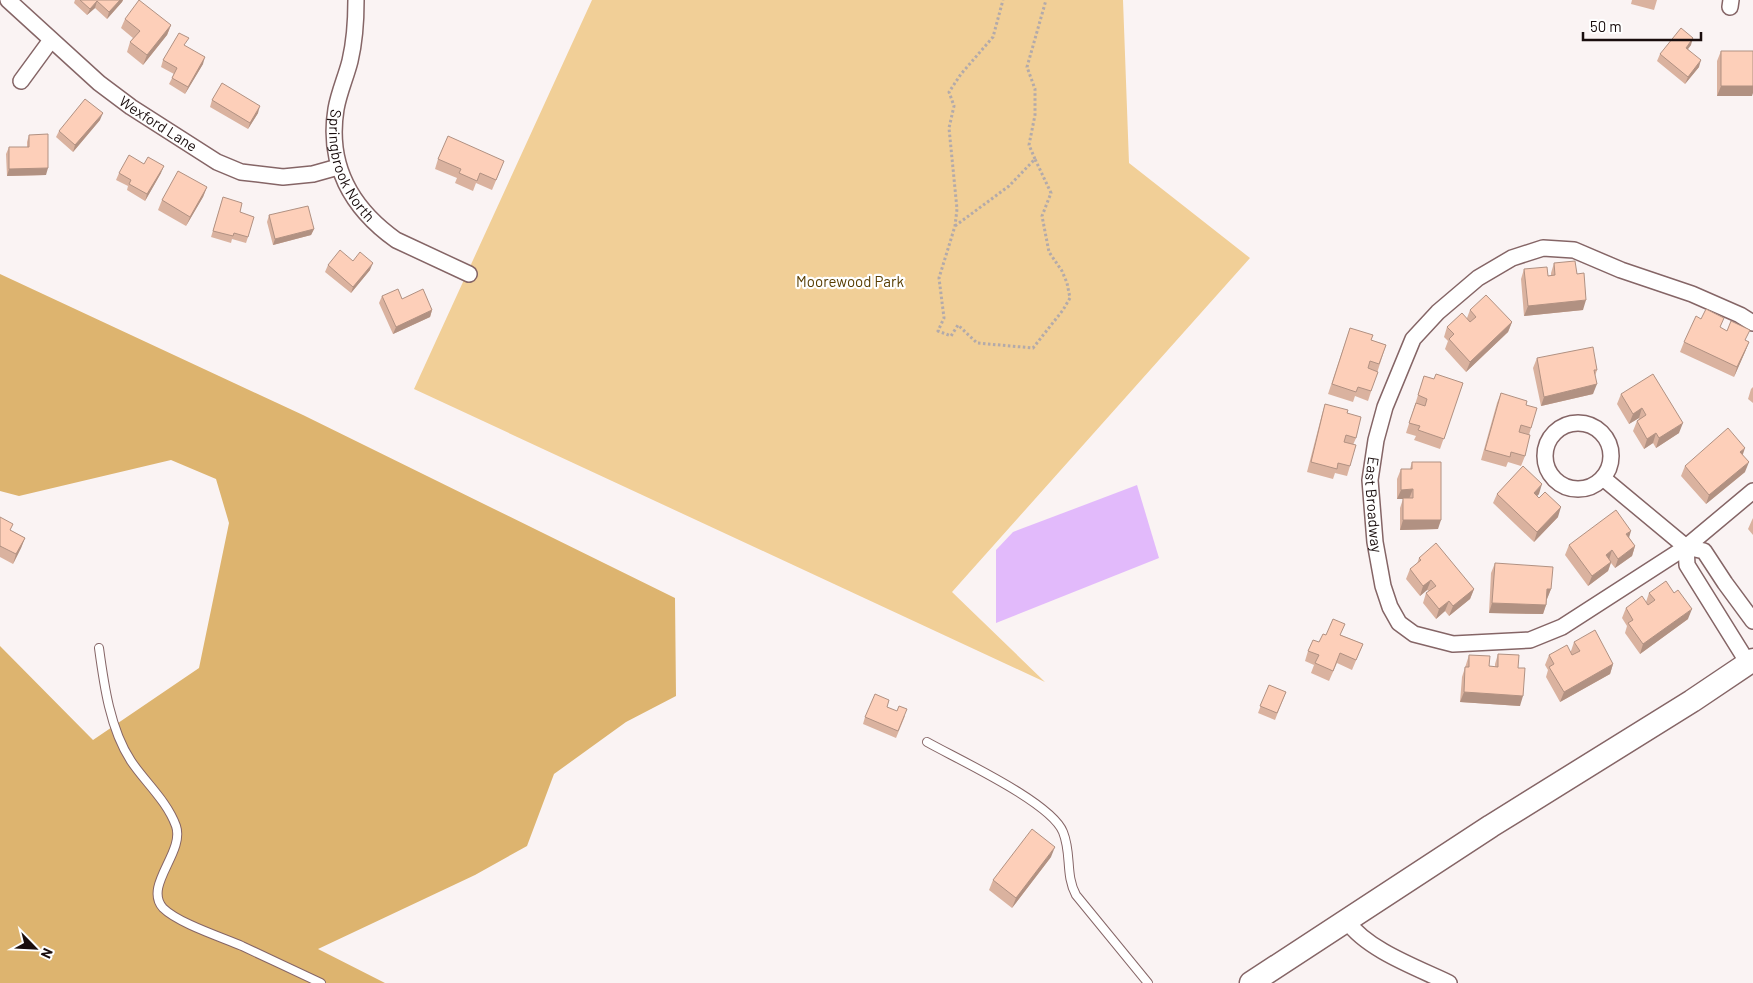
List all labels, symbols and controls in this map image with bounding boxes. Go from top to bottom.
scale bar [1583,10,1700,42]
text: 50 m [1590,17,1622,35]
street label: Wexford Lane [116,91,201,155]
street label: Springbrook North [326,108,379,225]
park label: Moorewood Park [796,272,904,290]
street label: East Broadway [1362,456,1387,554]
north arrow [10,923,60,973]
text: N [38,946,57,961]

